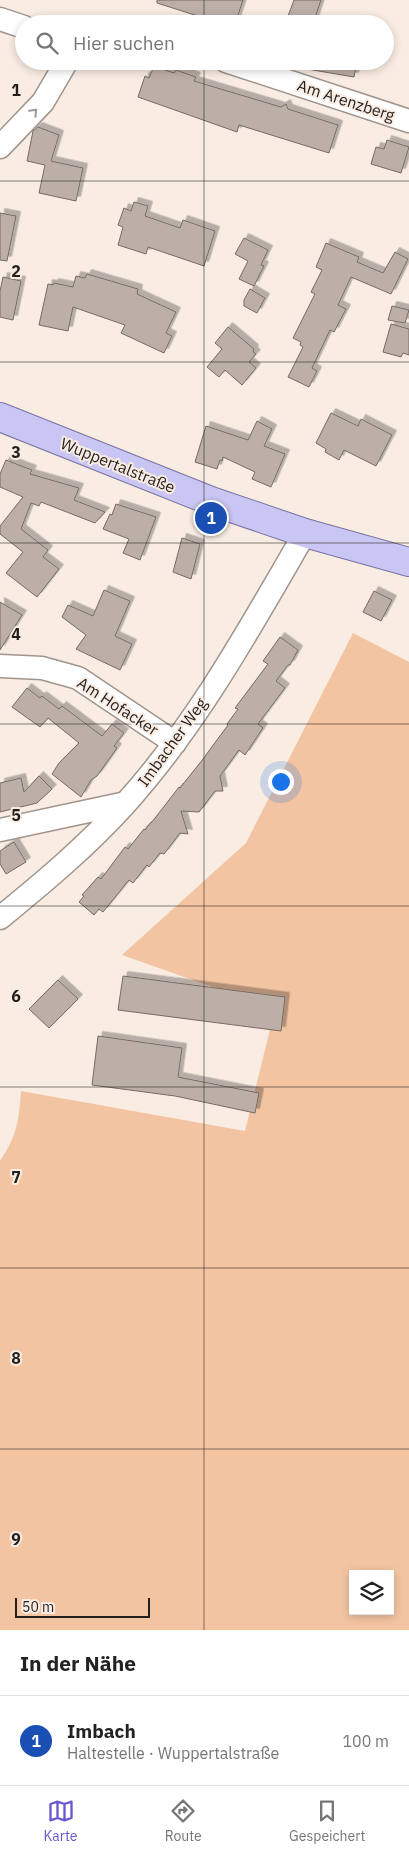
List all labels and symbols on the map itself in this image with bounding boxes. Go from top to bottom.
street label: Am Arenzberg [295,75,398,125]
text: 1 [11,80,21,100]
one-way arrow [28,108,37,117]
text: 2 [11,261,21,281]
street label: Wuppertalstraße [58,433,178,497]
text: 3 [11,442,21,462]
pin: 1 [195,499,227,537]
text: 4 [11,624,21,644]
street label: Am Hofacker [74,672,162,740]
street label: Imbacher Weg [133,693,211,790]
your location [268,769,294,795]
text: 5 [11,805,21,825]
text: 6 [11,986,21,1006]
text: 7 [11,1167,21,1187]
text: 8 [11,1348,21,1368]
text: 9 [11,1529,21,1549]
scale bar [15,1595,150,1618]

